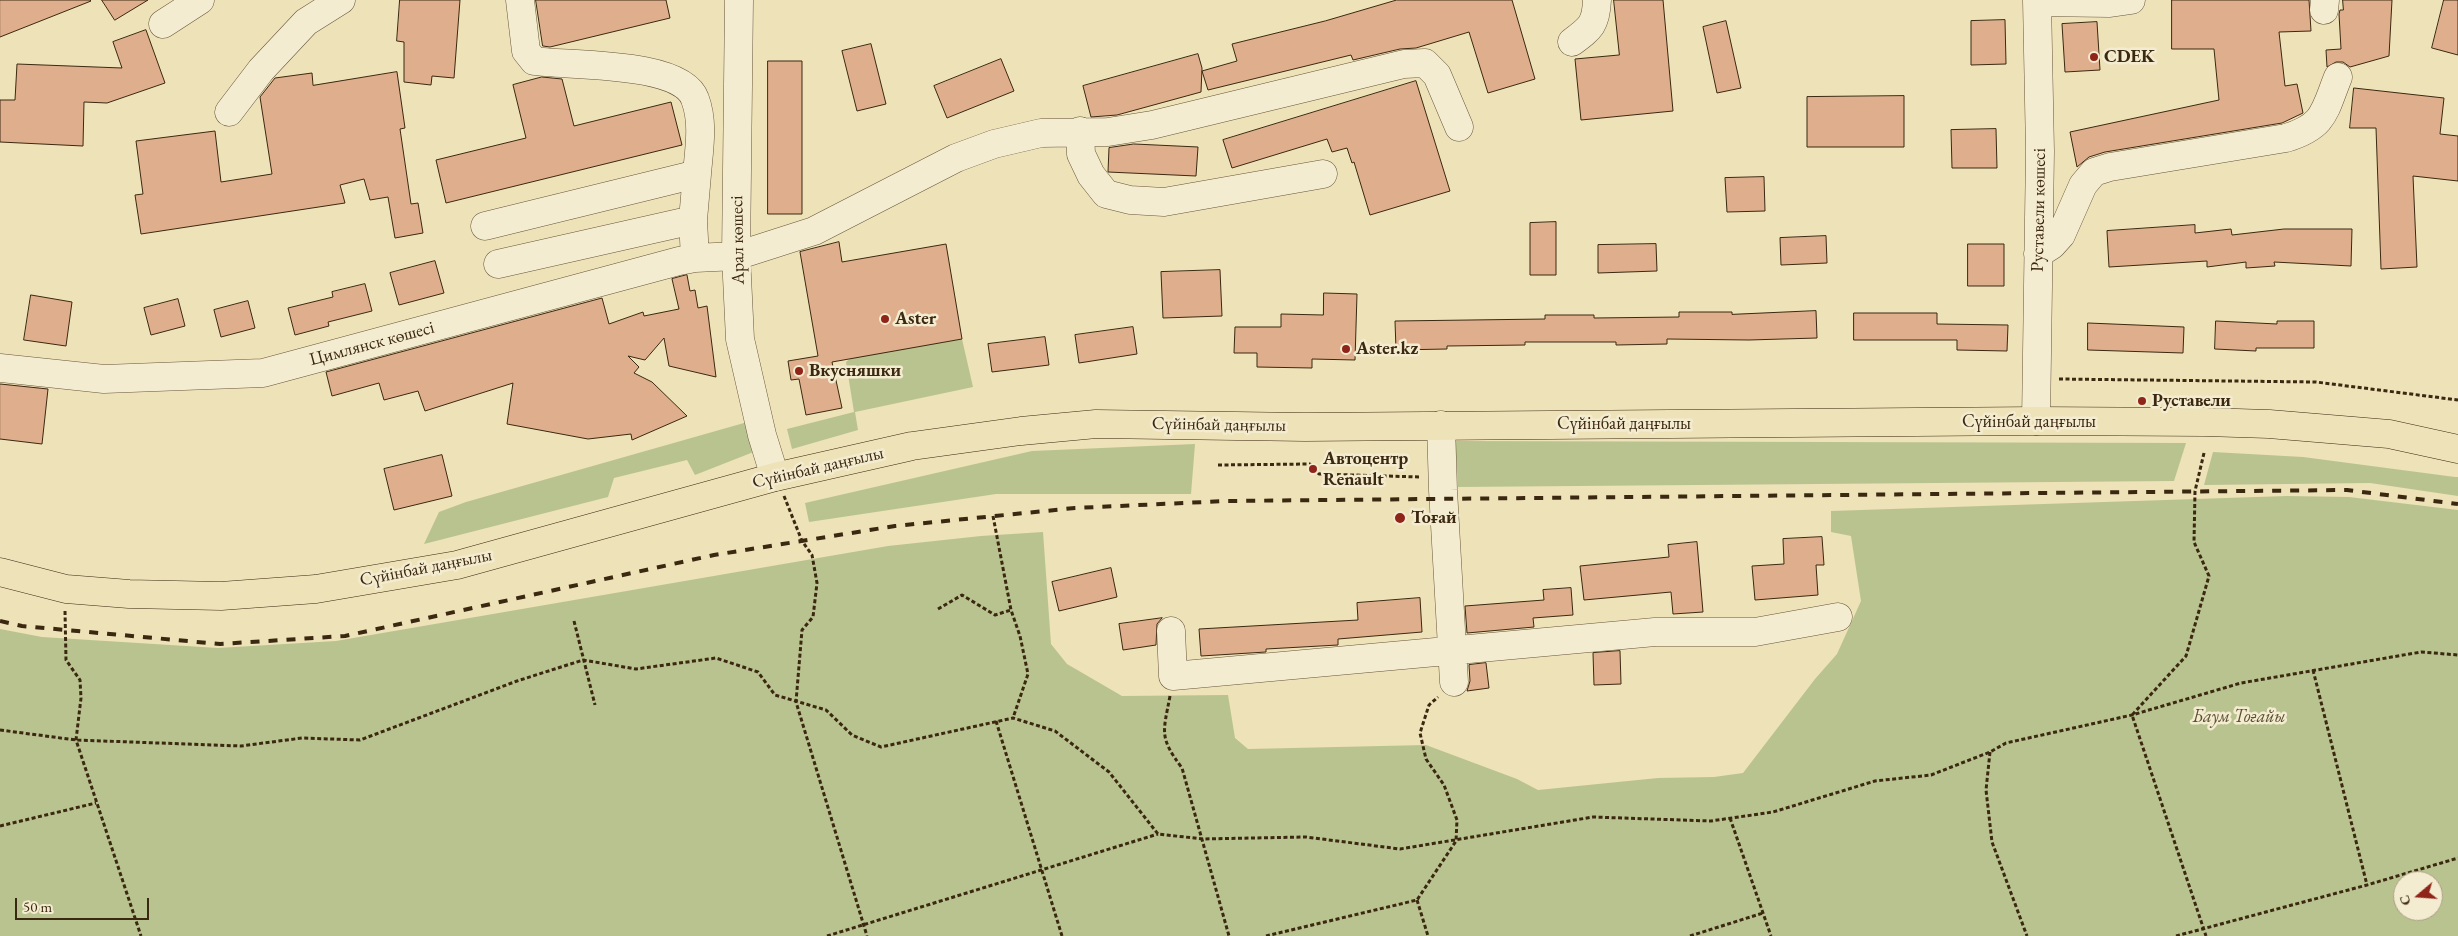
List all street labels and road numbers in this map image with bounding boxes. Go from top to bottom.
street label: Руставели көшесі [2027,148,2051,272]
street label: Арал көшесі [726,195,750,285]
street label: Цимлянск көшесі [307,317,437,371]
street label: Сүйінбай даңғылы [1962,411,2096,433]
street label: Сүйінбай даңғылы [1152,413,1286,437]
street label: Сүйінбай даңғылы [1557,413,1691,435]
street label: Сүйінбай даңғылы [750,442,886,494]
street label: Сүйінбай даңғылы [358,545,494,591]

